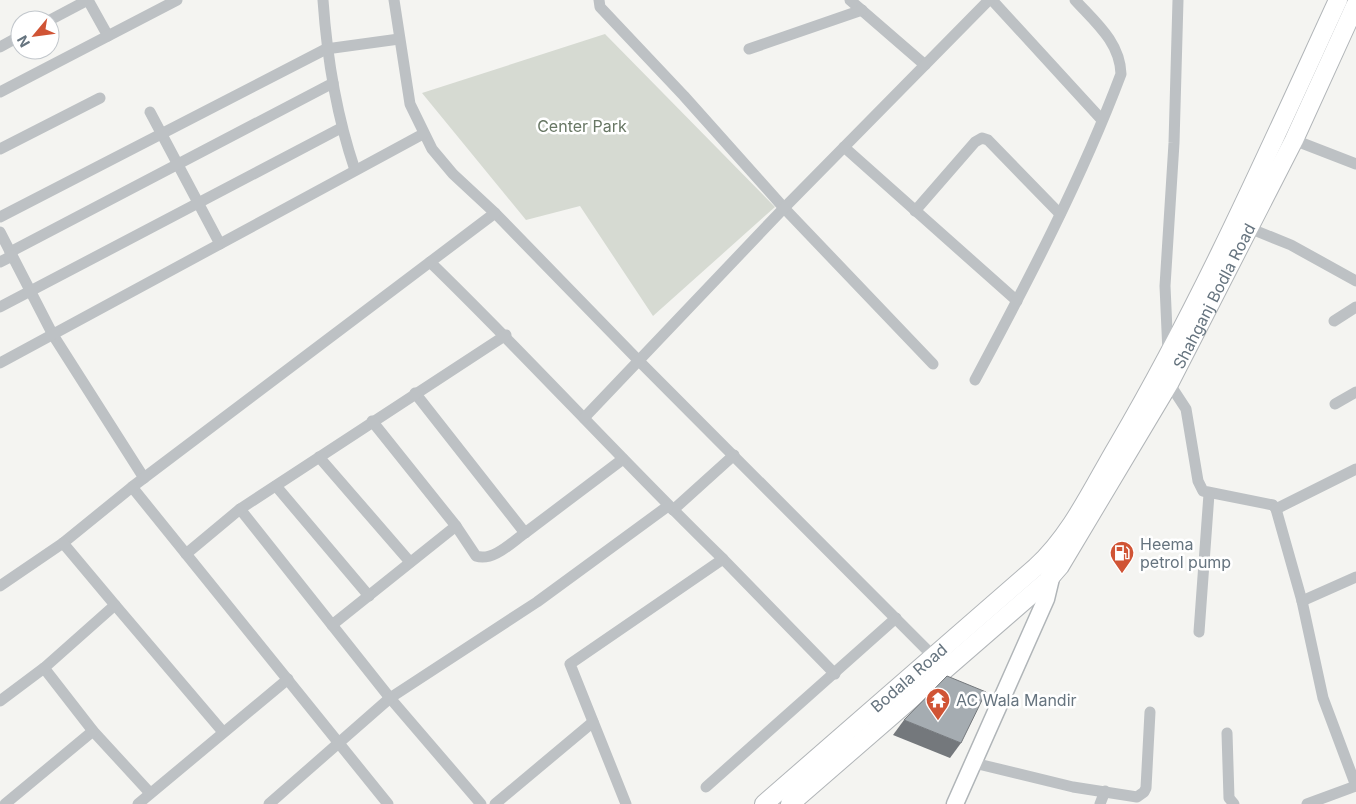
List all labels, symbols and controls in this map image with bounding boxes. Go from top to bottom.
north arrow [10,10,60,60]
text: N [13,33,33,50]
park label: Center Park [537,116,627,136]
street label: Shahganj Bodla Road [1168,220,1260,372]
place label: Heema petrol pump [1140,534,1231,572]
fuel station icon: Heema petrol pump [1109,540,1135,574]
street label: Bodala Road [866,639,951,717]
temple icon: AC Wala Mandir [925,687,951,721]
place label: AC Wala Mandir [956,690,1077,710]

